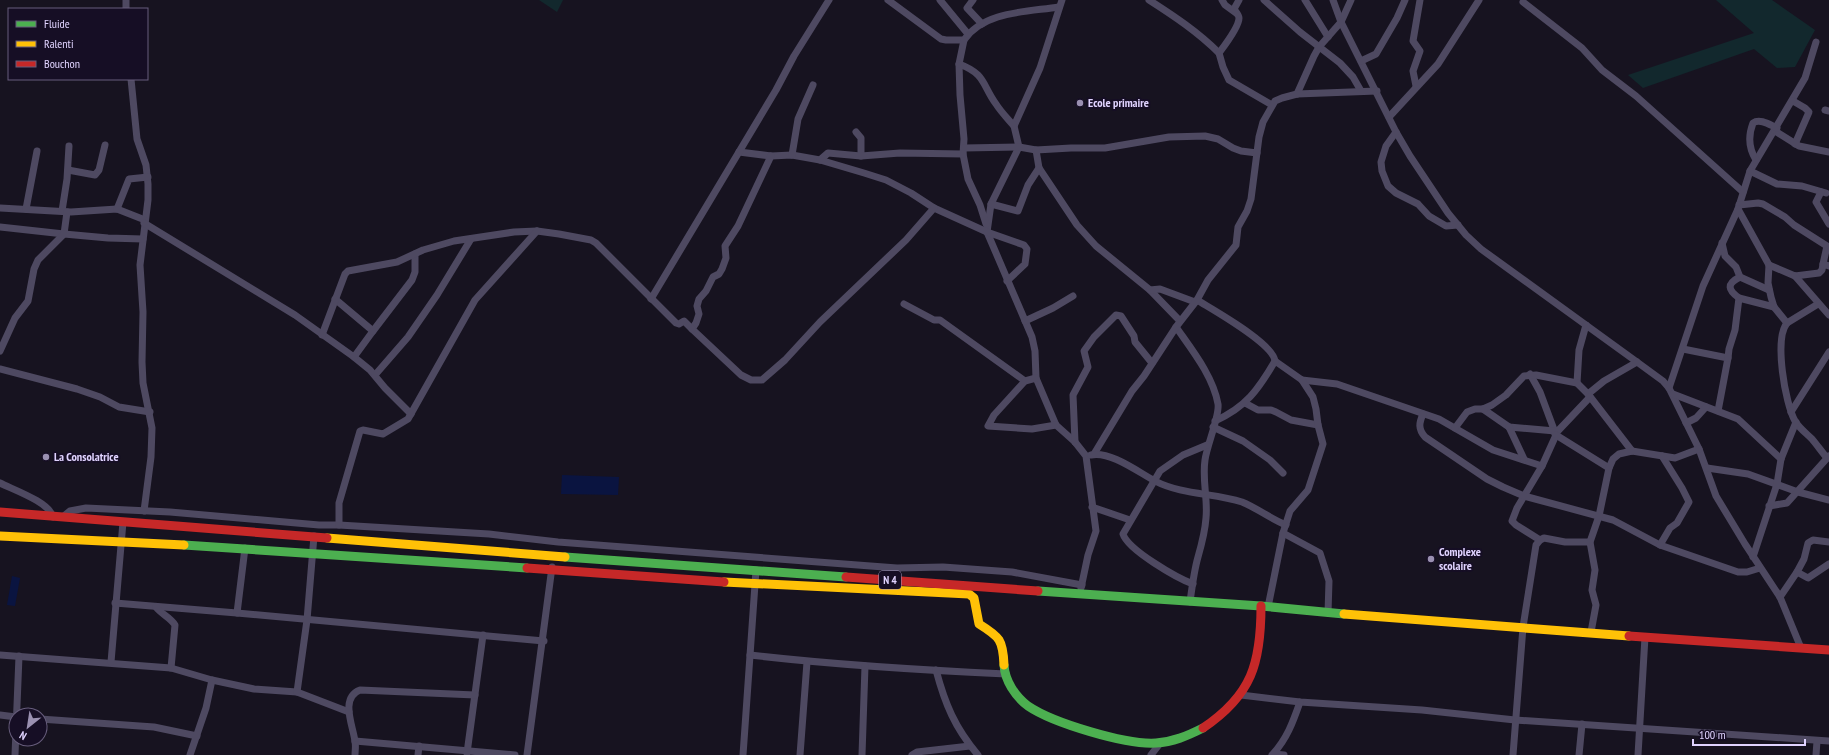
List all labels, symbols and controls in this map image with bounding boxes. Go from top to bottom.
legend [8,8,148,80]
text: Fluide [44,16,70,31]
text: Ralenti [44,36,73,51]
text: Bouchon [44,56,80,71]
place label: Ecole primaire [1088,95,1149,110]
marker: Ecole primaire [1075,98,1085,108]
place label: La Consolatrice [54,449,119,464]
marker: La Consolatrice [41,452,51,462]
place label: Complexe scolaire [1439,544,1481,573]
marker: Complexe scolaire [1426,554,1436,564]
road number: N 4 [879,571,901,589]
north arrow [8,707,48,747]
scale bar [1693,721,1805,747]
text: 100 m [1699,727,1726,742]
text: N [17,728,29,743]

